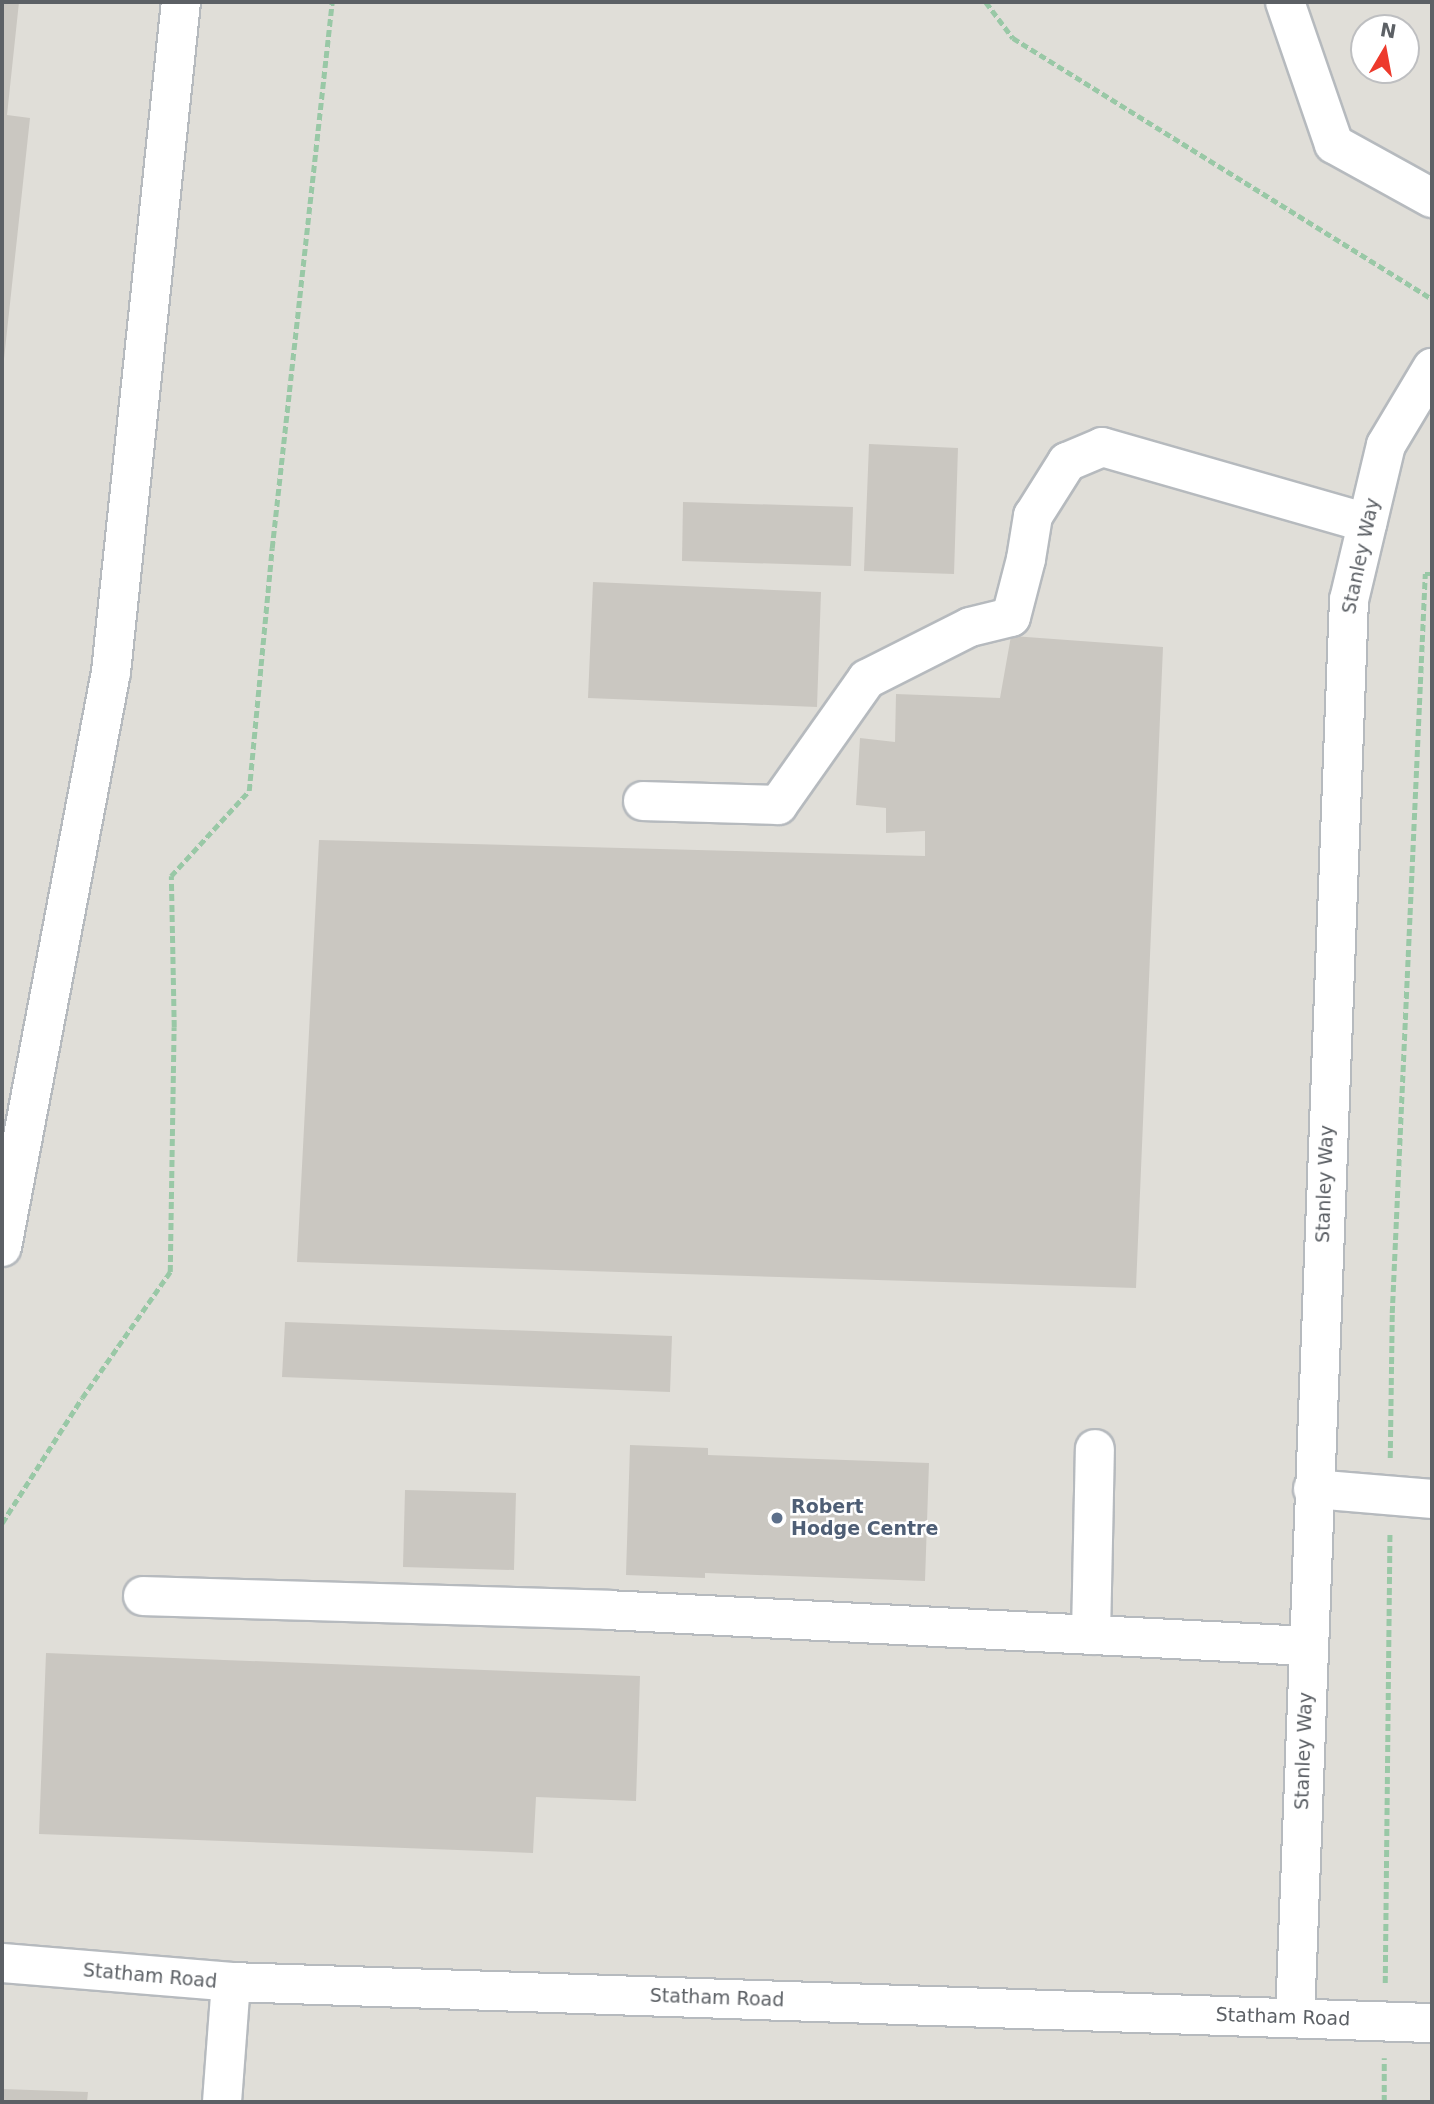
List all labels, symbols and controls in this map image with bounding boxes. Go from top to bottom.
north arrow [1350,14,1420,84]
text: N [1379,18,1398,43]
street label: Stanley Way [1338,496,1384,616]
street label: Stanley Way [1312,1125,1338,1243]
place label: Robert Hodge Centre [791,1496,938,1540]
marker: Robert Hodge Centre [769,1510,785,1526]
street label: Stanley Way [1291,1692,1317,1810]
street label: Statham Road [82,1959,218,1993]
street label: Statham Road [649,1984,785,2012]
street label: Statham Road [1215,2003,1351,2031]

